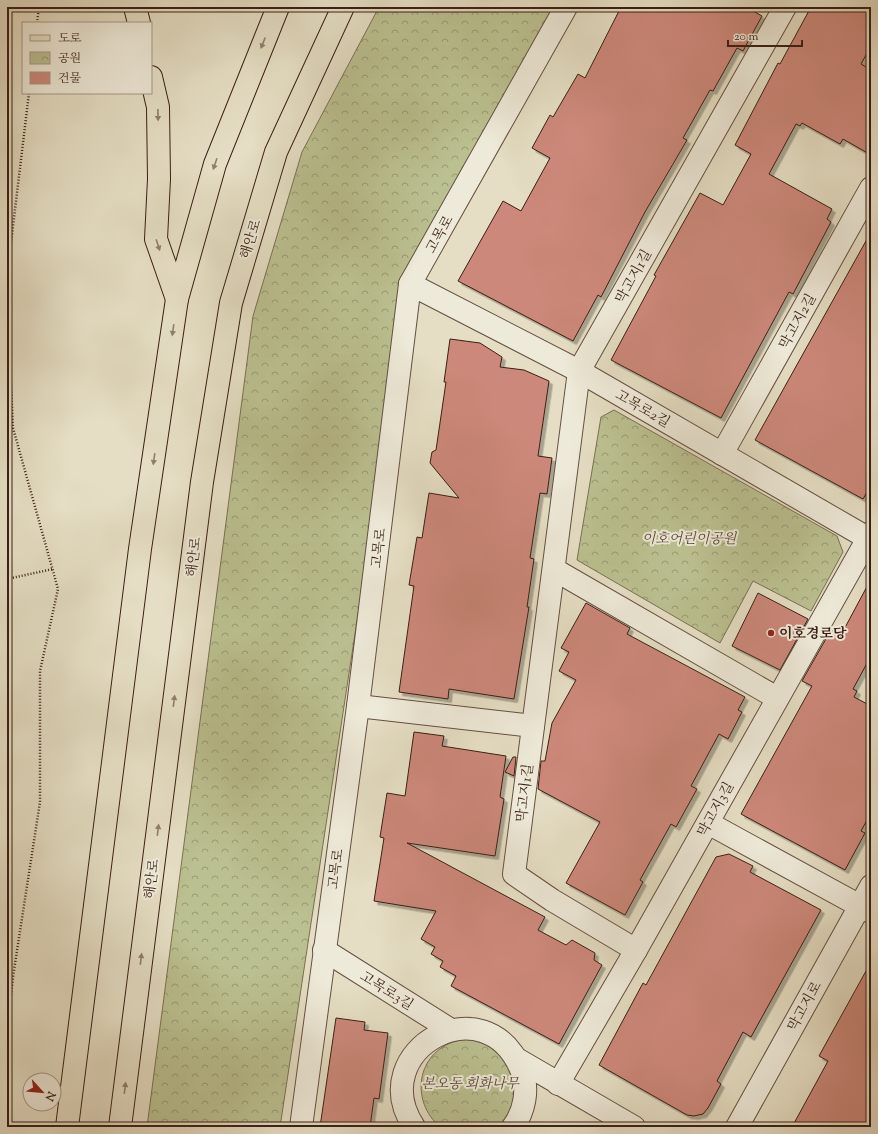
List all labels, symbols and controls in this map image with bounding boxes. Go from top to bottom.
legend [22,22,152,94]
scale bar [728,22,802,48]
text: 20 m [734,28,759,46]
text: 도로 [58,30,82,48]
one-way arrow [260,37,266,49]
text: 공원 [58,50,81,68]
text: 건물 [58,70,82,88]
one-way arrow [155,109,161,122]
one-way arrow [212,158,218,170]
street label: 고목로 [422,212,460,258]
street label: 해안로 [236,217,268,262]
one-way arrow [155,239,161,251]
street label: 막고지1길 [612,246,658,308]
street label: 막고지2길 [775,291,822,353]
one-way arrow [170,324,176,336]
street label: 고목로2길 [611,386,673,434]
one-way arrow [151,453,157,465]
street label: 고목로 [368,526,392,570]
park label: 이호어린이공원 [642,530,738,550]
street label: 해안로 [183,535,207,579]
place label: 이호경로당 [779,625,847,645]
marker: 이호경로당 [766,628,776,638]
one-way arrow [171,695,177,708]
street label: 막고지1길 [512,763,539,824]
street label: 막고지3길 [694,779,740,841]
one-way arrow [154,824,161,836]
street label: 고목로 [324,847,350,891]
street label: 해안로 [141,857,165,901]
one-way arrow [138,953,144,965]
street label: 고목로3길 [355,967,417,1016]
street label: 막고지로 [784,978,828,1035]
north arrow [22,1072,62,1112]
park label: 본오동 회화나무 [421,1075,520,1095]
one-way arrow [122,1082,128,1094]
text: N [41,1088,60,1104]

